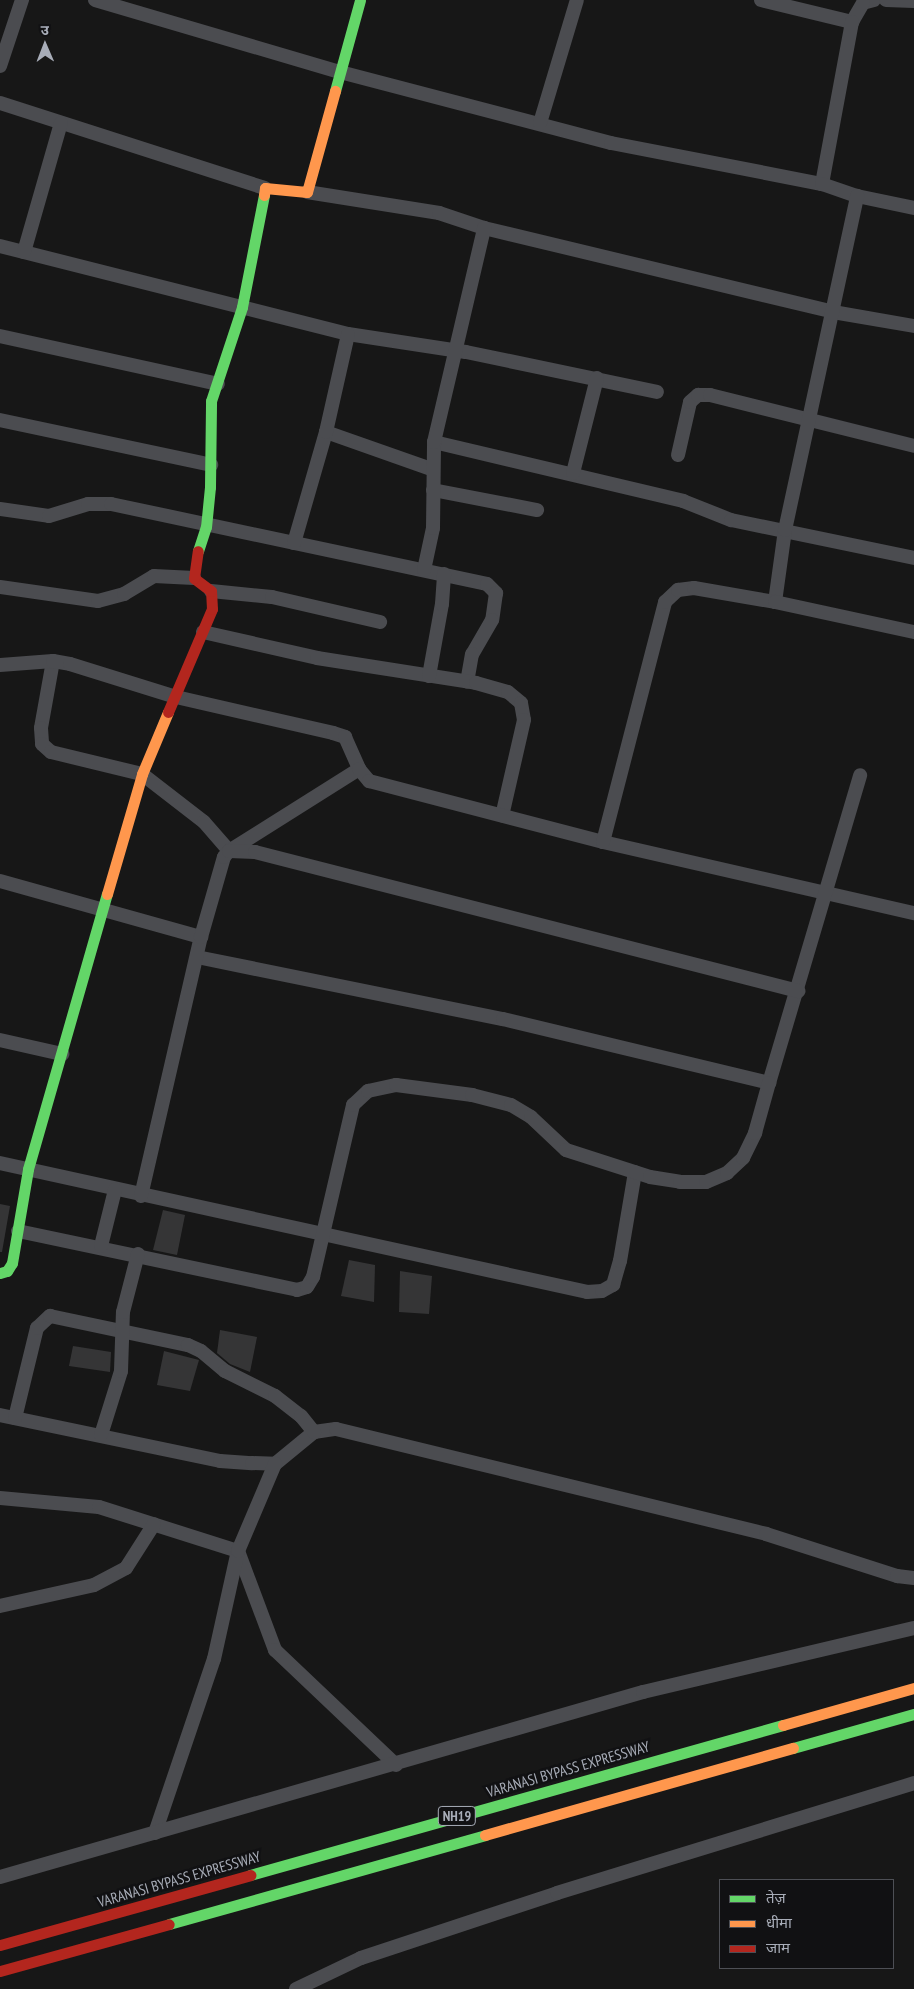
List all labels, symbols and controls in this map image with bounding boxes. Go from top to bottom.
north arrow [20,20,70,70]
text: उ [40,21,49,39]
street label: VARANASI BYPASS EXPRESSWAY [484,1737,652,1801]
road number: NH19 [437,1804,477,1828]
street label: VARANASI BYPASS EXPRESSWAY [95,1847,263,1911]
legend [719,1879,894,1969]
text: तेज़ [766,1888,786,1907]
text: धीमा [766,1913,792,1932]
text: जाम [766,1938,790,1957]

